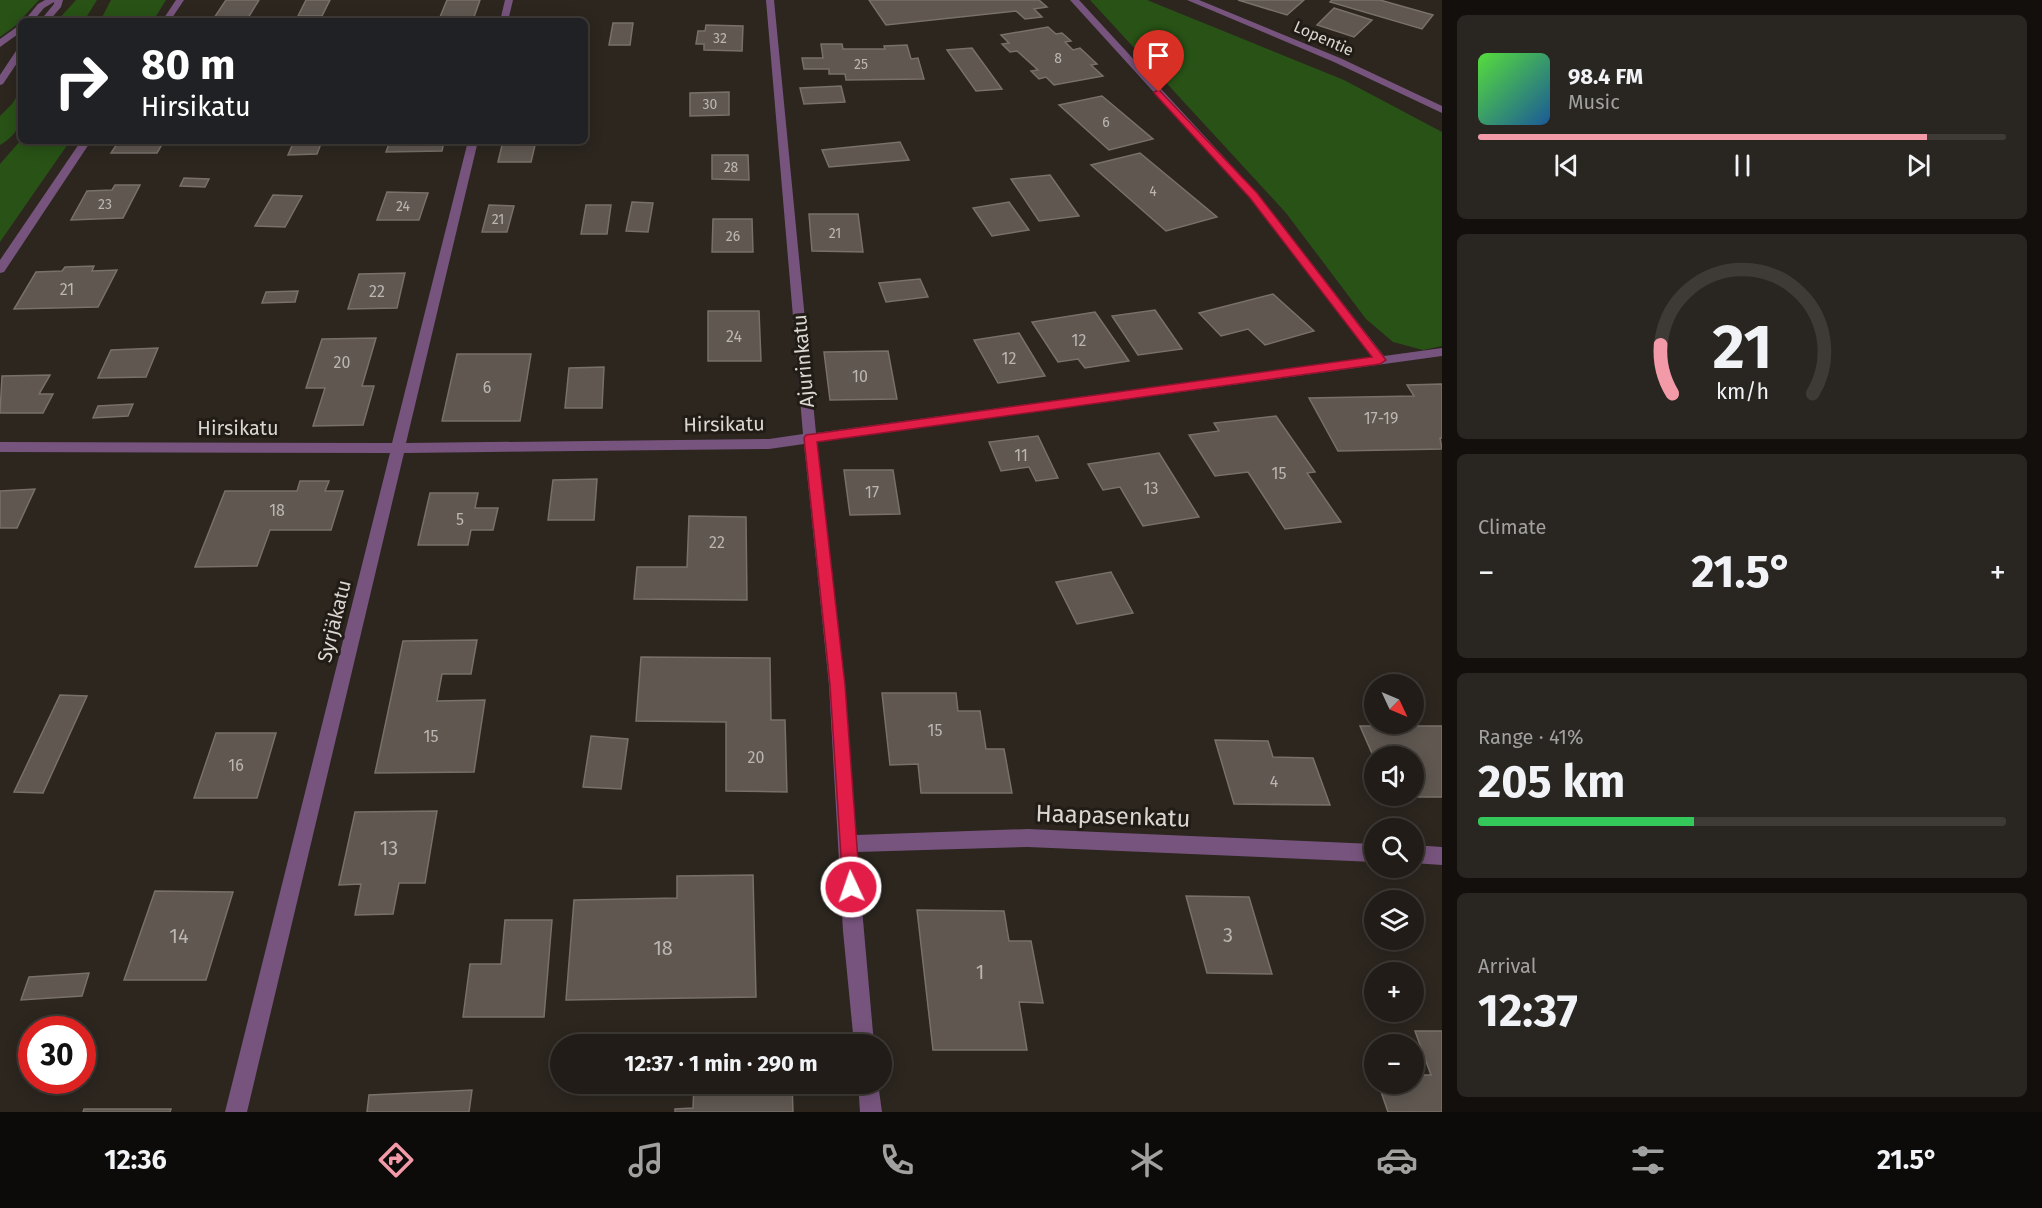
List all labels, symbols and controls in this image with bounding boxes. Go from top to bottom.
street label: Lopentie [1291,17,1357,60]
house number: 32 [713,30,727,47]
pin [1133,30,1184,92]
icon: arrive [1142,39,1175,72]
text: 80 m [141,40,235,90]
icon: right [42,42,120,120]
house number: 8 [1054,50,1062,67]
house number: 25 [854,56,868,73]
text: 98.4 FM [1568,63,1643,90]
text: Music [1568,90,1620,114]
text: Hirsikatu [141,91,251,123]
house number: 30 [703,96,718,113]
house number: 6 [1102,114,1110,131]
icon: previous [1550,149,1583,182]
icon: pause [1726,149,1759,182]
icon: next [1902,149,1935,182]
house number: 28 [724,159,739,176]
house number: 4 [1149,183,1157,200]
house number: 23 [98,196,112,213]
house number: 24 [396,198,411,215]
house number: 21 [492,211,504,228]
house number: 21 [829,225,841,242]
house number: 26 [726,228,740,245]
house number: 21 [60,280,74,299]
house number: 22 [369,282,385,301]
text: 21 [1712,310,1772,385]
street label: Ajurinkatu [787,313,819,409]
house number: 24 [726,327,742,346]
house number: 12 [1072,331,1086,350]
house number: 12 [1002,349,1016,368]
house number: 20 [334,353,350,372]
house number: 10 [852,367,868,386]
house number: 6 [483,378,491,397]
text: km/h [1715,379,1769,405]
house number: 17-19 [1364,409,1398,428]
street label: Hirsikatu [683,411,765,437]
street label: Hirsikatu [197,416,279,440]
house number: 11 [1014,446,1028,465]
house number: 15 [1272,464,1286,483]
house number: 13 [1144,479,1158,498]
house number: 17 [865,483,879,502]
house number: 18 [269,501,285,520]
house number: 5 [456,510,464,529]
text: Climate [1478,515,1546,539]
house number: 22 [709,533,725,552]
text: 21.5° [1691,545,1793,599]
text: − [1478,553,1495,593]
text: + [1990,553,2006,593]
street label: Syrjäkatu [312,577,356,665]
north arrow [1364,674,1424,734]
map controls [1364,674,1424,1094]
house number: 15 [928,721,942,740]
text: Range · 41% [1478,725,1584,749]
house number: 15 [424,727,438,746]
button: sound [1364,746,1424,806]
house number: 20 [748,748,764,767]
text: 205 km [1478,755,1625,809]
house number: 16 [228,756,244,775]
house number: 4 [1270,772,1279,791]
street label: Haapasenkatu [1035,799,1191,833]
button: search [1364,818,1424,878]
house number: 13 [380,836,398,860]
position arrow [819,855,883,919]
button: layers [1364,890,1424,950]
house number: 3 [1223,923,1233,947]
house number: 14 [169,924,189,948]
house number: 18 [653,936,673,960]
text: Arrival [1478,954,1537,978]
house number: 1 [976,960,984,984]
button: + [1364,962,1424,1022]
text: 12:37 [1478,984,1578,1038]
speed limit sign: 30 [18,1016,96,1094]
button: − [1364,1034,1424,1094]
text: 12:37 · 1 min · 290 m [624,1050,818,1077]
icon: directions [375,1139,417,1181]
icon: music [625,1139,667,1181]
icon: phone [876,1139,918,1181]
icon: climate [1126,1139,1168,1181]
icon: car [1376,1139,1418,1181]
icon: filters [1627,1139,1669,1181]
text: 12:36 [104,1144,167,1176]
text: 21.5° [1877,1144,1938,1176]

